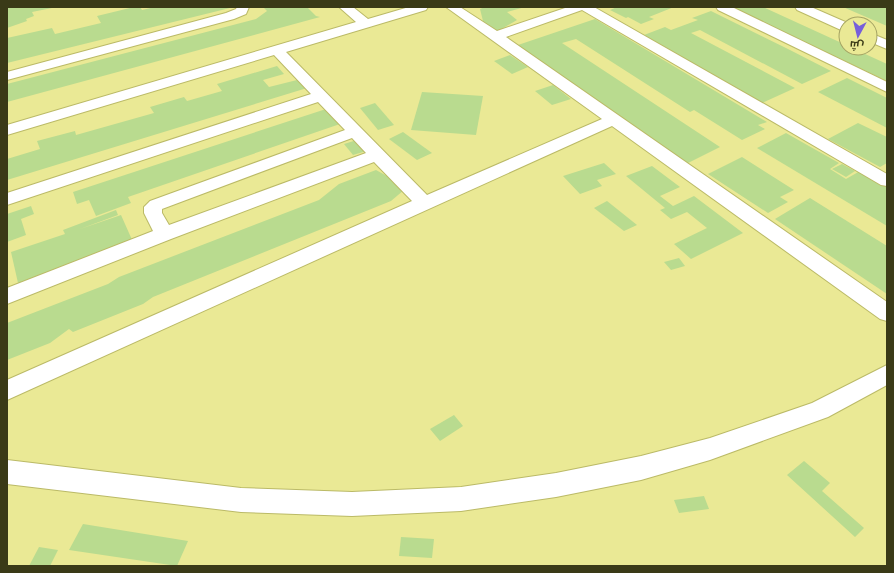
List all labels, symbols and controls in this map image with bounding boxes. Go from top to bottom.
north arrow [838,16,878,56]
text: ش [849,38,865,54]

